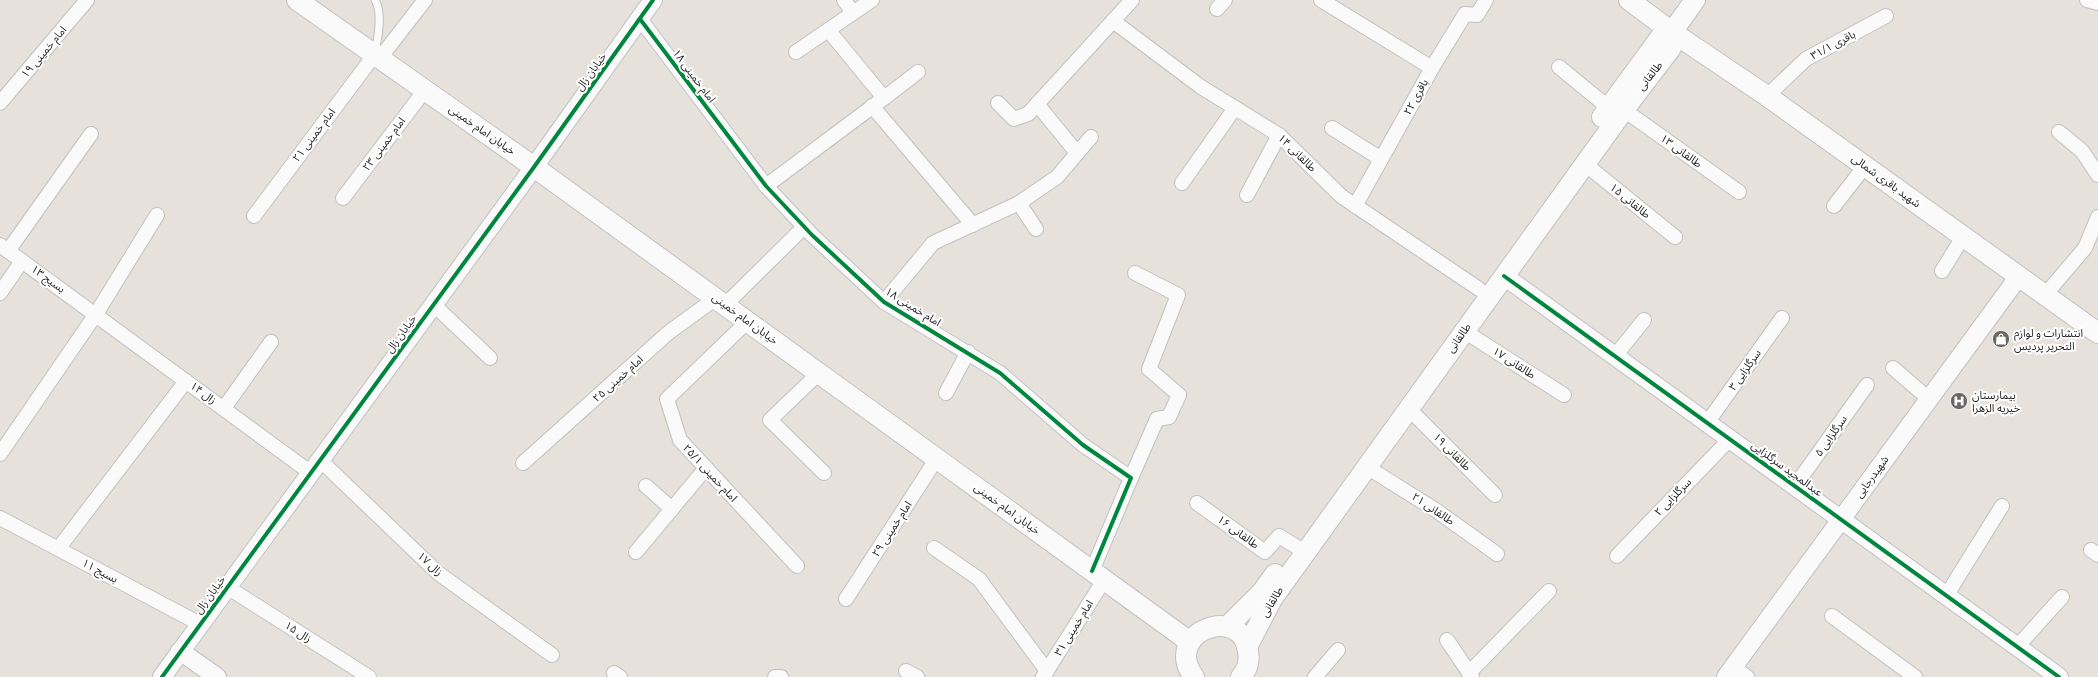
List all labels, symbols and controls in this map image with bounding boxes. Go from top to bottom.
street label: امام خمینی ۱۹ [19,24,70,81]
street label: باقری ۳۱/۱ [1808,28,1858,62]
street label: امام خمینی ۱۸ [669,47,718,106]
street label: خیابان زال [573,50,610,94]
street label: طالقانی [1635,59,1665,93]
street label: باقری ۲۲ [1401,77,1431,117]
street label: خیابان امام خمینی [446,102,518,159]
street label: امام خمینی ۲۱ [290,106,339,165]
street label: امام خمینی ۲۳ [360,115,409,174]
street label: طالقانی ۱۴ [1275,132,1319,174]
street label: طالقانی ۱۳ [1658,132,1704,170]
street label: شهید باقری شمالی [1849,152,1923,211]
street label: طالقانی ۱۵ [1607,181,1653,221]
street label: بسیج ۱۳ [28,262,67,296]
street label: امام خمینی ۱۸ [882,285,943,330]
street label: خیابان امام خمینی [709,291,781,348]
street label: خیابان زال [383,312,420,356]
street label: طالقانی [1444,321,1474,355]
place label: انتشارات و لوازم التحریر پردیس [2014,327,2083,354]
shop icon: انتشارات و لوازم التحریر پردیس [1991,329,2011,349]
street label: طالقانی ۱۷ [1490,344,1538,382]
street label: سرگلزایی ۳ [1726,347,1764,393]
street label: امام خمینی ۲۵ [590,353,647,406]
street label: زال ۱۴ [187,379,219,407]
place label: بیمارستان خیریه الزهرا [1972,389,2021,415]
hospital icon: بیمارستان خیریه الزهرا [1949,391,1969,411]
street label: سرگلزایی ۵ [1812,413,1850,459]
street label: طالقانی ۱۹ [1430,430,1474,474]
street label: عبدالمجید سرگلزایی [1749,439,1826,500]
street label: امام خمینی ۲۵/۱ [679,442,740,505]
street label: شهیدرجایی [1852,453,1892,501]
street label: سرگلزایی ۲ [1652,475,1694,519]
street label: خیابان امام خمینی [971,481,1043,538]
street label: طالقانی ۲۱ [1409,490,1457,528]
street label: امام خمینی ۲۹ [869,499,916,560]
street label: طالقانی ۱۶ [1215,513,1261,551]
street label: زال ۱۷ [415,549,445,579]
street label: بسیج ۱۱ [79,556,120,587]
street label: خیابان زال [192,573,229,617]
street label: طالقانی [1258,584,1286,620]
street label: امام خمینی ۳۱ [1052,598,1097,659]
street label: زال ۱۵ [282,619,314,645]

